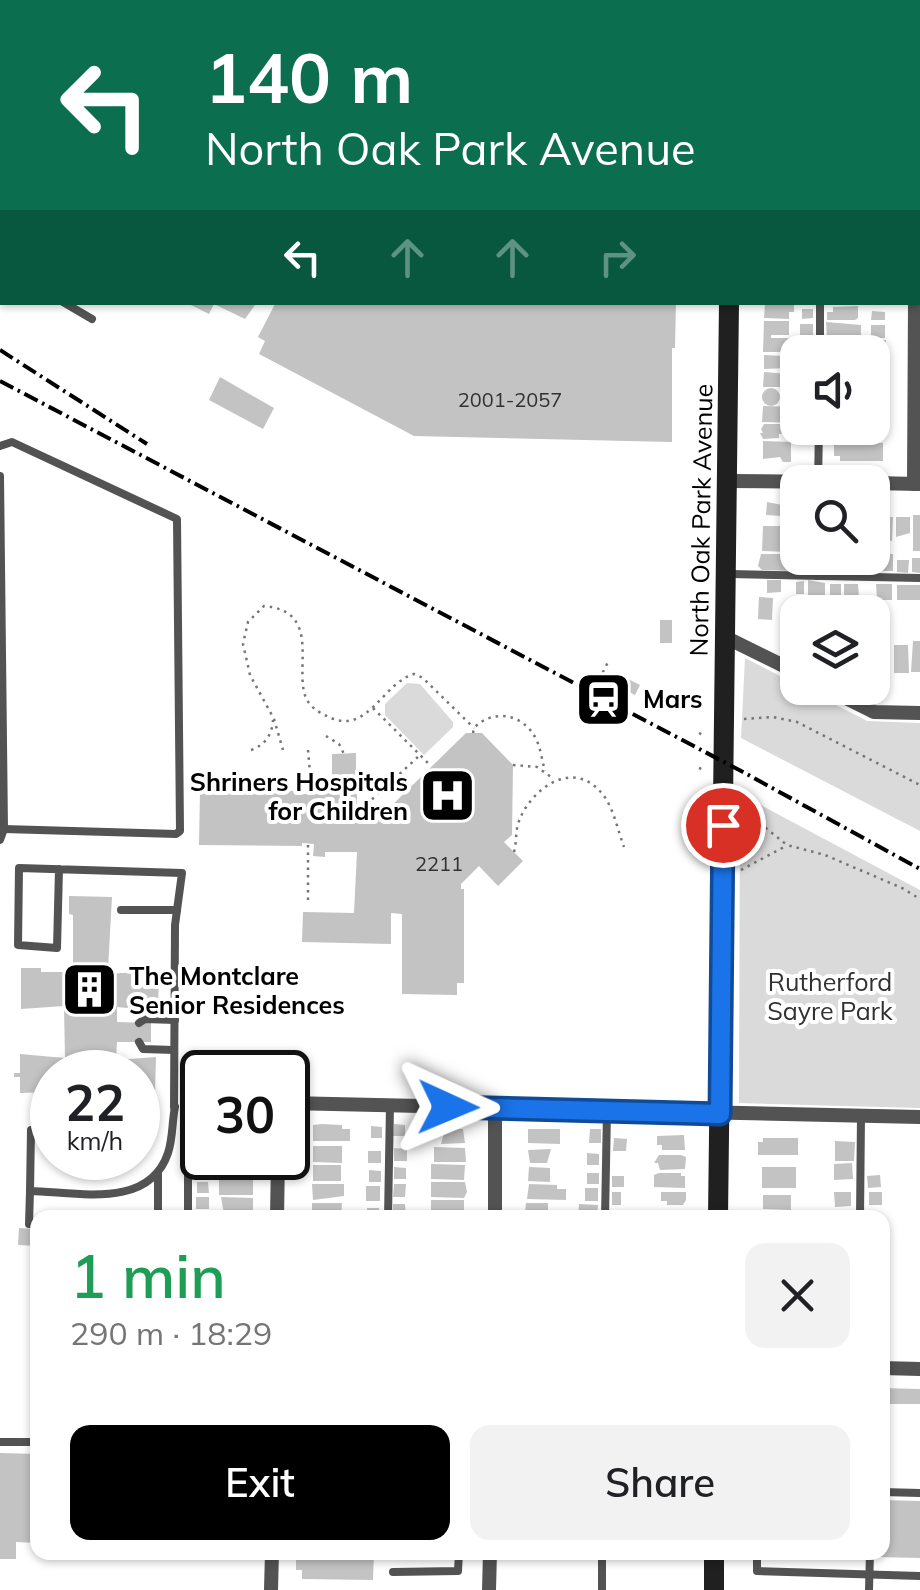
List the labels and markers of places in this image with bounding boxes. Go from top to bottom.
station icon: Mars [574,669,634,729]
place label: Mars [643,683,702,714]
place label: Shriners Hospitals for Children [190,766,408,826]
hospital icon: Shriners Hospitals for Children [417,766,477,826]
pin [681,783,766,868]
building icon: The Montclare Senior Residences [60,960,120,1020]
place label: The Montclare Senior Residences [129,960,345,1020]

